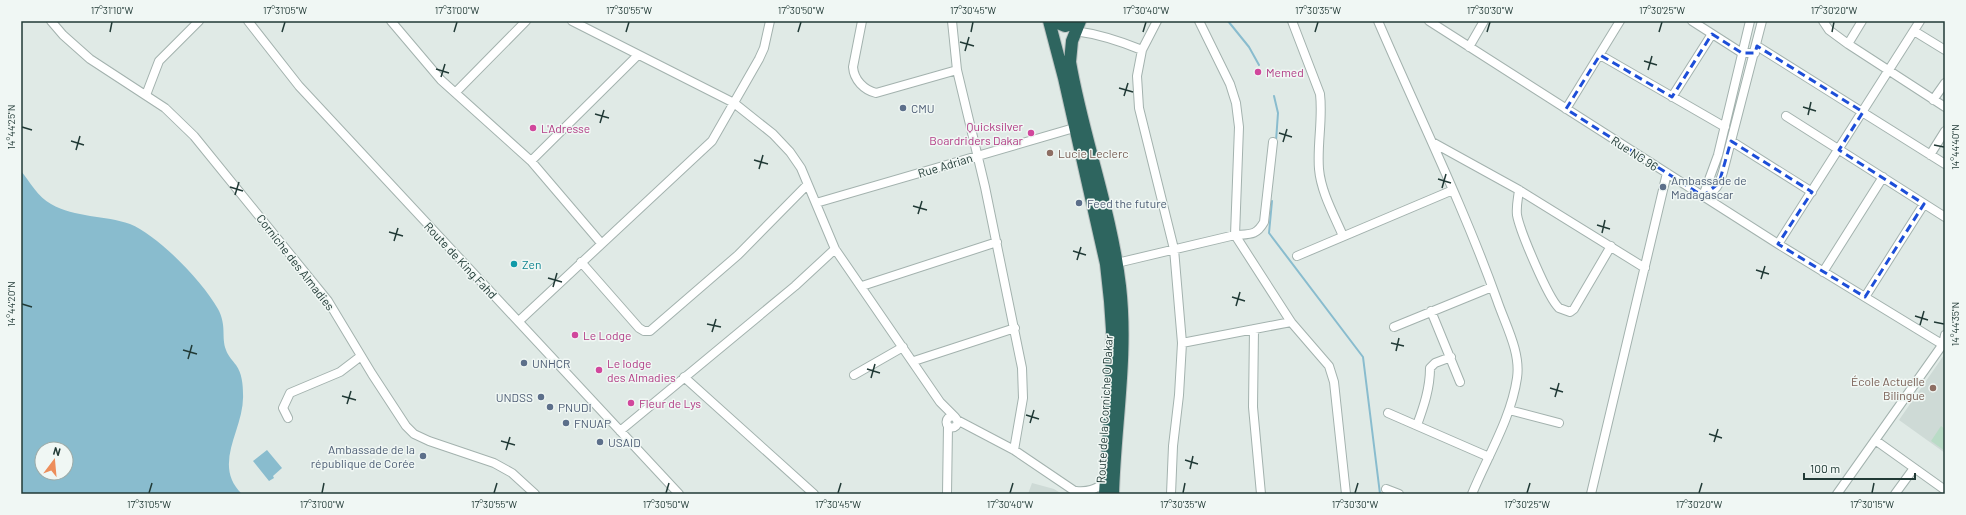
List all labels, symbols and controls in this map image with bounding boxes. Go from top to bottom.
text: 17°31'10"W [91,4,133,16]
text: 17°31'05"W [263,4,307,16]
text: 17°31'00"W [435,4,480,16]
text: 17°30'55"W [606,4,652,16]
text: 17°30'50"W [778,4,824,16]
text: 17°30'45"W [950,4,996,16]
text: 17°30'40"W [1123,4,1170,16]
text: 17°30'35"W [1295,4,1341,16]
text: 17°30'30"W [1467,4,1513,16]
text: 17°30'25"W [1639,4,1685,16]
text: 17°30'20"W [1811,4,1858,16]
place label: Memed [1266,65,1304,79]
marker: Memed [1253,67,1263,77]
place label: CMU [911,101,935,115]
marker: CMU [898,103,908,113]
text: 14°44'25"N [5,105,17,149]
place label: Quicksilver Boardriders Dakar [929,119,1024,147]
place label: L'Adresse [541,121,590,135]
marker: L'Adresse [528,123,538,133]
text: 14°44'40"N [1949,124,1961,170]
marker: Quicksilver Boardriders Dakar [1026,128,1036,138]
street label: Rue NG 96 [1609,133,1661,173]
place label: Lucie Leclerc [1058,146,1129,160]
marker: Lucie Leclerc [1045,148,1055,158]
street label: Rue Adrian [916,150,974,180]
place label: Ambassade de Madagascar [1671,173,1747,201]
marker: Ambassade de Madagascar [1658,182,1668,192]
place label: Feed the future [1087,196,1167,210]
marker: Feed the future [1074,198,1084,208]
street label: Corniche des Almadies [254,211,338,313]
street label: Route de King Fahd [422,219,500,301]
place label: Zen [522,257,541,271]
marker: Zen [509,259,519,269]
text: 14°44'20"N [5,281,17,327]
text: 14°44'35"N [1949,302,1961,346]
place label: Le Lodge [583,328,631,342]
marker: Le Lodge [570,330,580,340]
street label: Route de la Corniche O Dakar [1093,334,1115,484]
place label: UNHCR [532,356,570,370]
place label: Le lodge des Almadies [607,356,676,384]
marker: UNHCR [519,358,529,368]
marker: Le lodge des Almadies [594,365,604,375]
place label: École Actuelle Bilingue [1851,374,1925,402]
marker: École Actuelle Bilingue [1928,383,1938,393]
place label: UNDSS [496,390,533,404]
marker: UNDSS [536,392,546,402]
place label: Fleur de Lys [639,396,701,410]
marker: Fleur de Lys [626,398,636,408]
place label: PNUDI [558,400,592,414]
marker: PNUDI [545,402,555,412]
place label: FNUAP [574,416,611,430]
marker: FNUAP [561,418,571,428]
place label: USAID [608,435,641,449]
marker: USAID [595,437,605,447]
north arrow [34,441,74,481]
place label: Ambassade de la république de Corée [311,442,415,470]
text: N [52,444,62,458]
marker: Ambassade de la république de Corée [418,451,428,461]
scale bar [1804,455,1915,481]
text: 100 m [1810,461,1840,475]
text: 17°31'05"W [127,498,171,510]
text: 17°31'00"W [300,498,345,510]
text: 17°30'55"W [471,498,517,510]
text: 17°30'50"W [643,498,689,510]
text: 17°30'45"W [815,498,861,510]
text: 17°30'40"W [987,498,1034,510]
text: 17°30'35"W [1160,498,1206,510]
text: 17°30'30"W [1332,498,1378,510]
text: 17°30'25"W [1504,498,1550,510]
text: 17°30'20"W [1676,498,1723,510]
text: 17°30'15"W [1850,498,1894,510]

